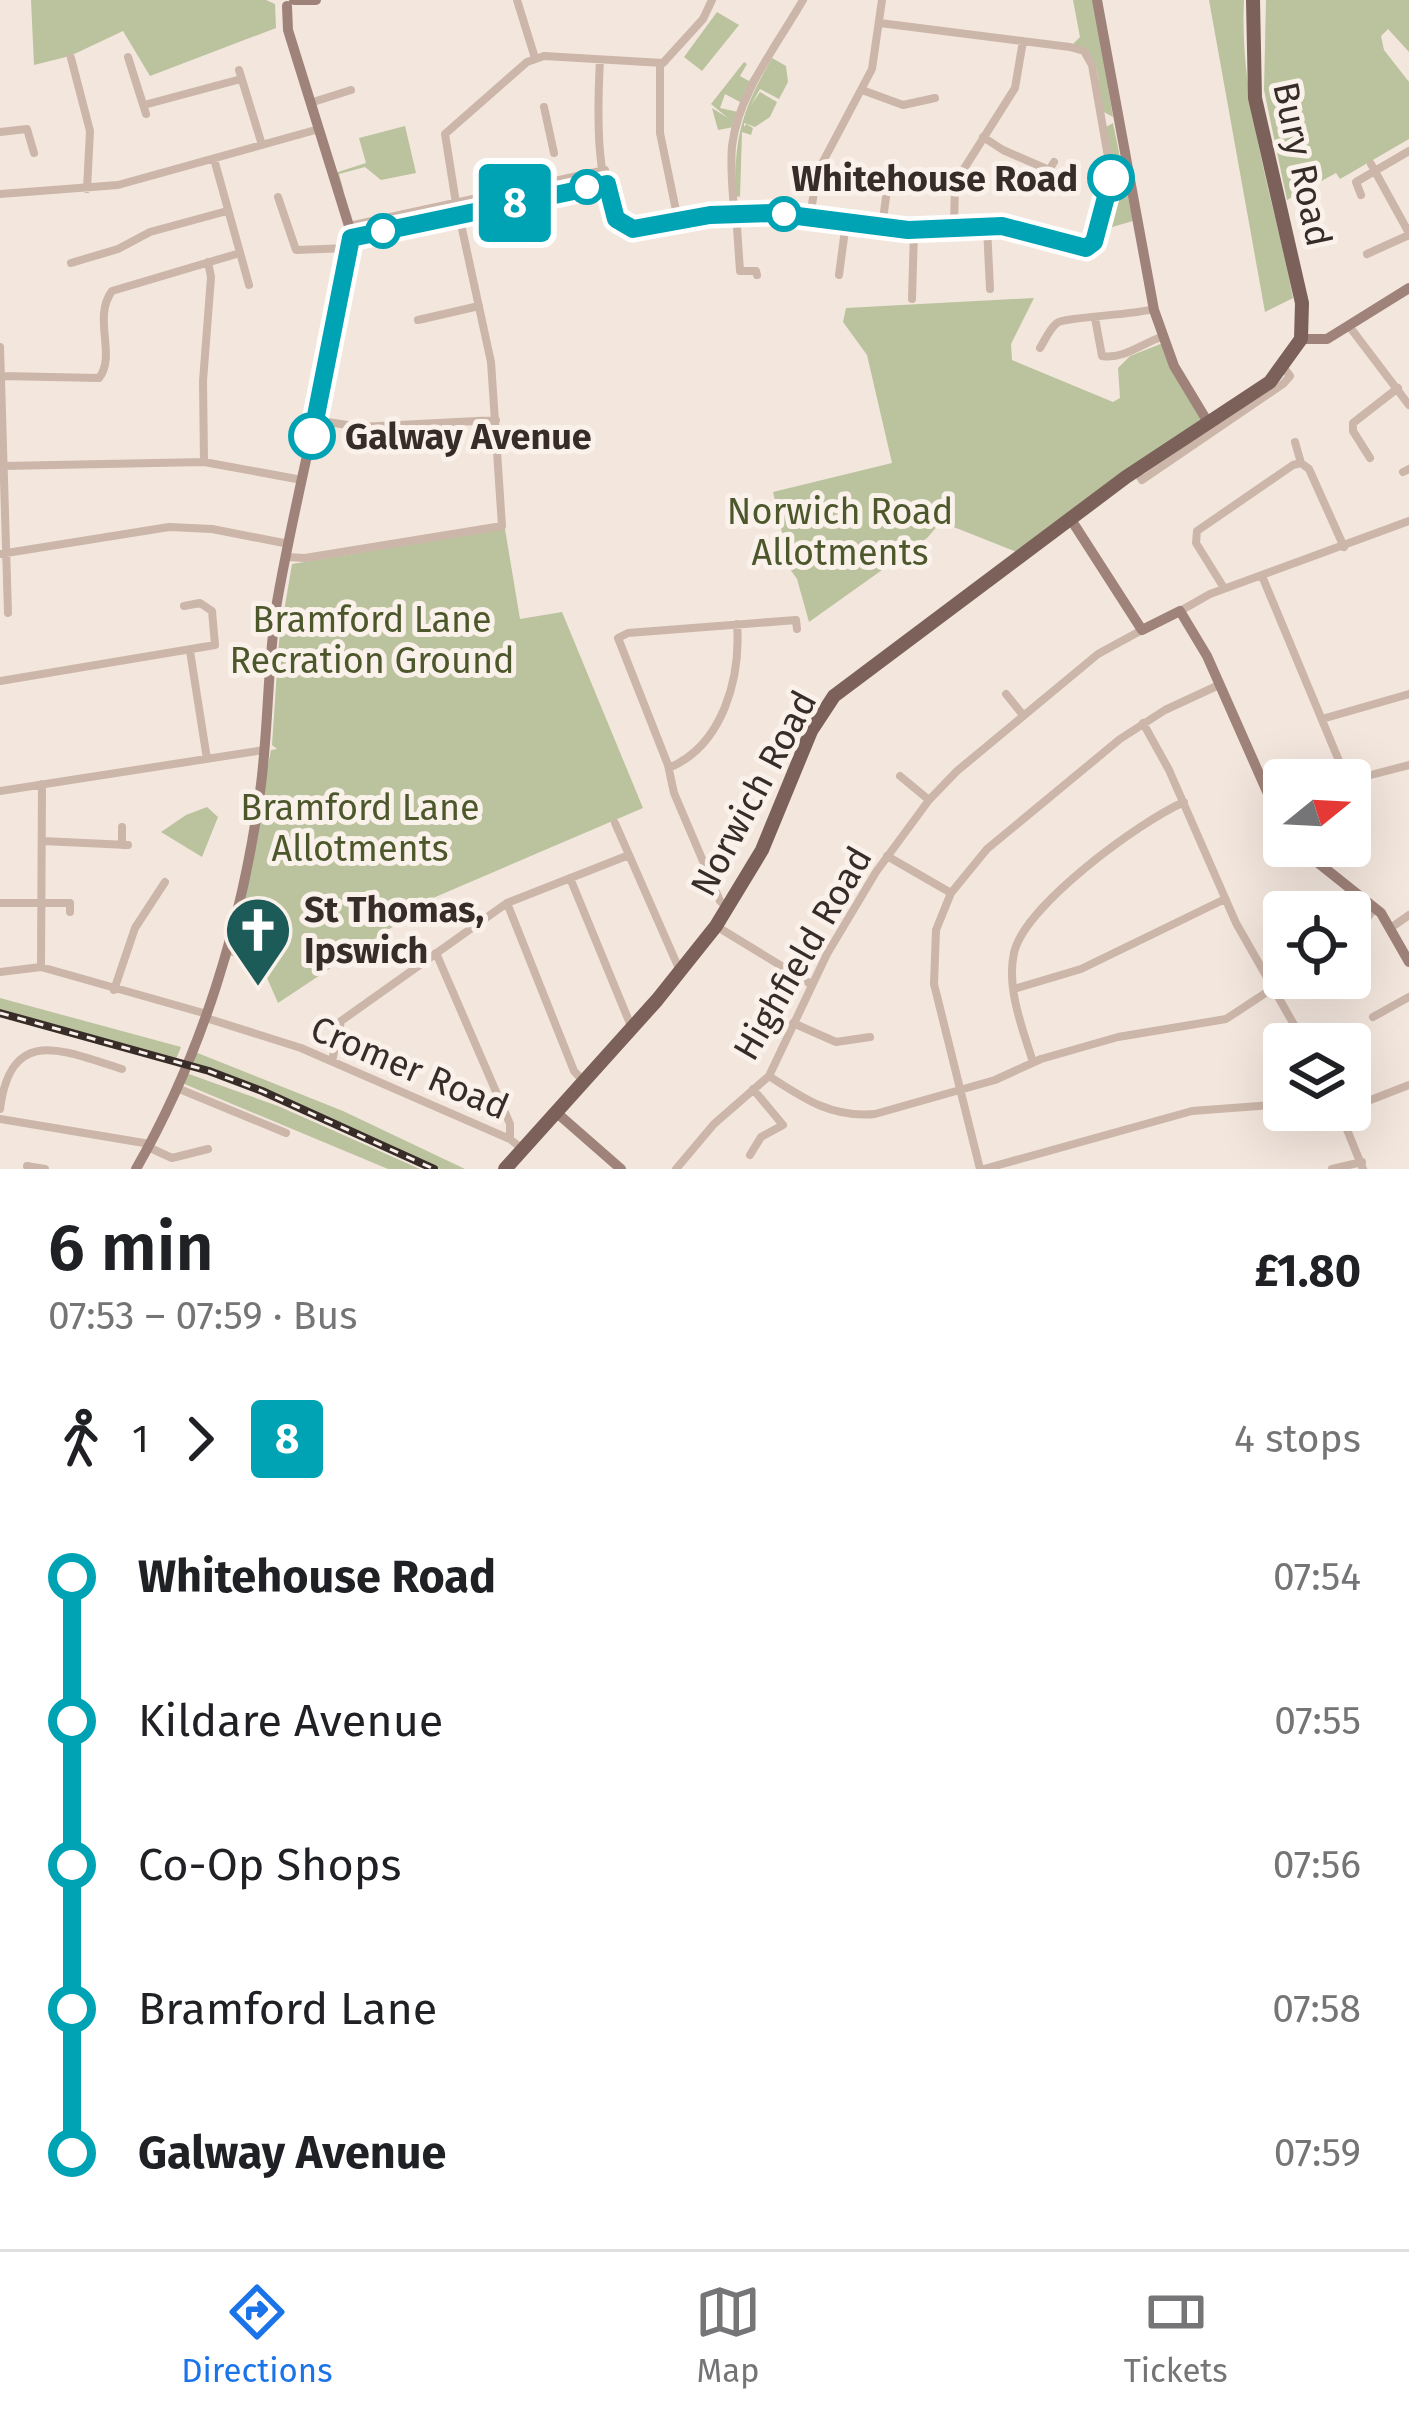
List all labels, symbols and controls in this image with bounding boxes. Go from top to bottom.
street label: Bury Road [1263,78,1341,250]
marker: Whitehouse Road [1089,156,1133,200]
place label: Whitehouse Road [792,157,1078,201]
line badge: 8 [476,164,554,242]
unlabelled marker [571,171,603,203]
text: 8 [503,178,527,228]
unlabelled marker [768,198,800,230]
unlabelled marker [367,215,399,247]
marker: Galway Avenue [290,414,334,458]
place label: Galway Avenue [345,415,592,459]
park label: Norwich Road Allotments [727,490,953,575]
park label: Bramford Lane Recration Ground [229,598,515,683]
street label: Norwich Road [681,683,826,904]
north arrow [1263,759,1371,867]
map controls [1263,759,1371,1131]
park label: Bramford Lane Allotments [240,786,480,871]
street label: Highfield Road [724,839,882,1068]
place label: St Thomas, Ipswich [304,888,484,973]
button: locate [1263,891,1371,999]
church icon: St Thomas, Ipswich [223,895,293,989]
street label: Cromer Road [304,1007,515,1129]
button: layers [1263,1023,1371,1131]
text: 6 min [48,1208,214,1287]
text: £1.80 [1254,1244,1361,1298]
text: 07:53 – 07:59 · Bus [48,1293,357,1339]
icon: walk [48,1406,114,1472]
icon: forward [167,1406,233,1472]
text: 8 [275,1414,299,1464]
text: 1 [132,1416,149,1462]
text: 4 stops [1234,1416,1361,1462]
text: Whitehouse Road [138,1550,496,1604]
text: 07:54 [1273,1554,1361,1600]
text: Kildare Avenue [138,1694,443,1748]
text: 07:55 [1274,1698,1361,1744]
text: Co-Op Shops [138,1838,401,1892]
text: 07:56 [1273,1842,1361,1888]
text: Bramford Lane [138,1982,437,2036]
text: 07:58 [1272,1986,1361,2032]
text: Galway Avenue [138,2126,446,2180]
text: 07:59 [1274,2130,1361,2176]
tab: Directions [181,2279,333,2391]
tab: Map [695,2279,761,2391]
tab: Tickets [1124,2279,1228,2391]

